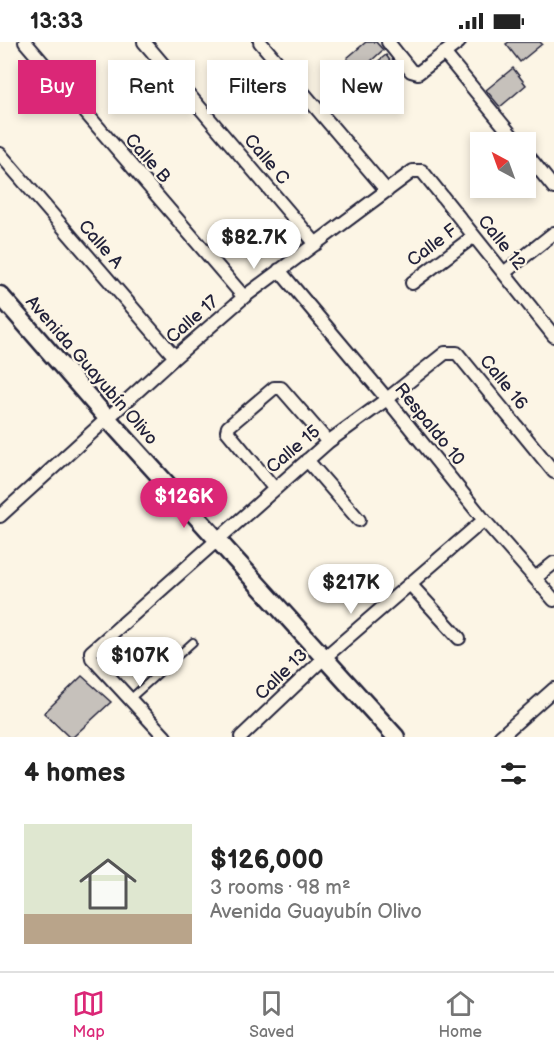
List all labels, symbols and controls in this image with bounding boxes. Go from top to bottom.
text: 13:33 [30,8,83,35]
chip: Buy [18,60,96,114]
chip: Rent [108,60,195,114]
chip: Filters [207,60,308,114]
chip: New [320,60,404,114]
street label: Calle B [120,129,175,187]
street label: Calle C [240,130,294,189]
north arrow [470,132,536,198]
map controls [470,132,536,198]
street label: Calle 12 [473,211,530,274]
street label: Calle A [74,216,127,273]
pin: $82.7K [205,219,303,270]
street label: Calle F [403,220,462,271]
text: $82.7K [221,226,287,250]
street label: Calle 17 [162,291,223,348]
street label: Avenida Guayubín Olivo [21,292,162,449]
street label: Calle 16 [475,351,532,414]
street label: Respaldo 10 [390,379,469,470]
street label: Calle 15 [262,421,324,478]
pin: $126K [142,478,226,529]
text: $126K [154,485,214,509]
pin: $217K [309,564,393,615]
text: $217K [322,571,380,595]
pin: $107K [98,637,182,688]
text: $107K [111,644,169,668]
street label: Calle 13 [251,644,312,704]
icon: filters [497,757,530,790]
text: 4 homes [24,758,125,789]
text: $126,000 [210,845,324,876]
icon: home [72,848,144,920]
text: 3 rooms · 98 m² [210,876,351,900]
text: Avenida Guayubín Olivo [210,900,422,924]
tab: Map [72,987,105,1042]
tab: Saved [249,987,294,1042]
tab: Home [438,987,482,1042]

